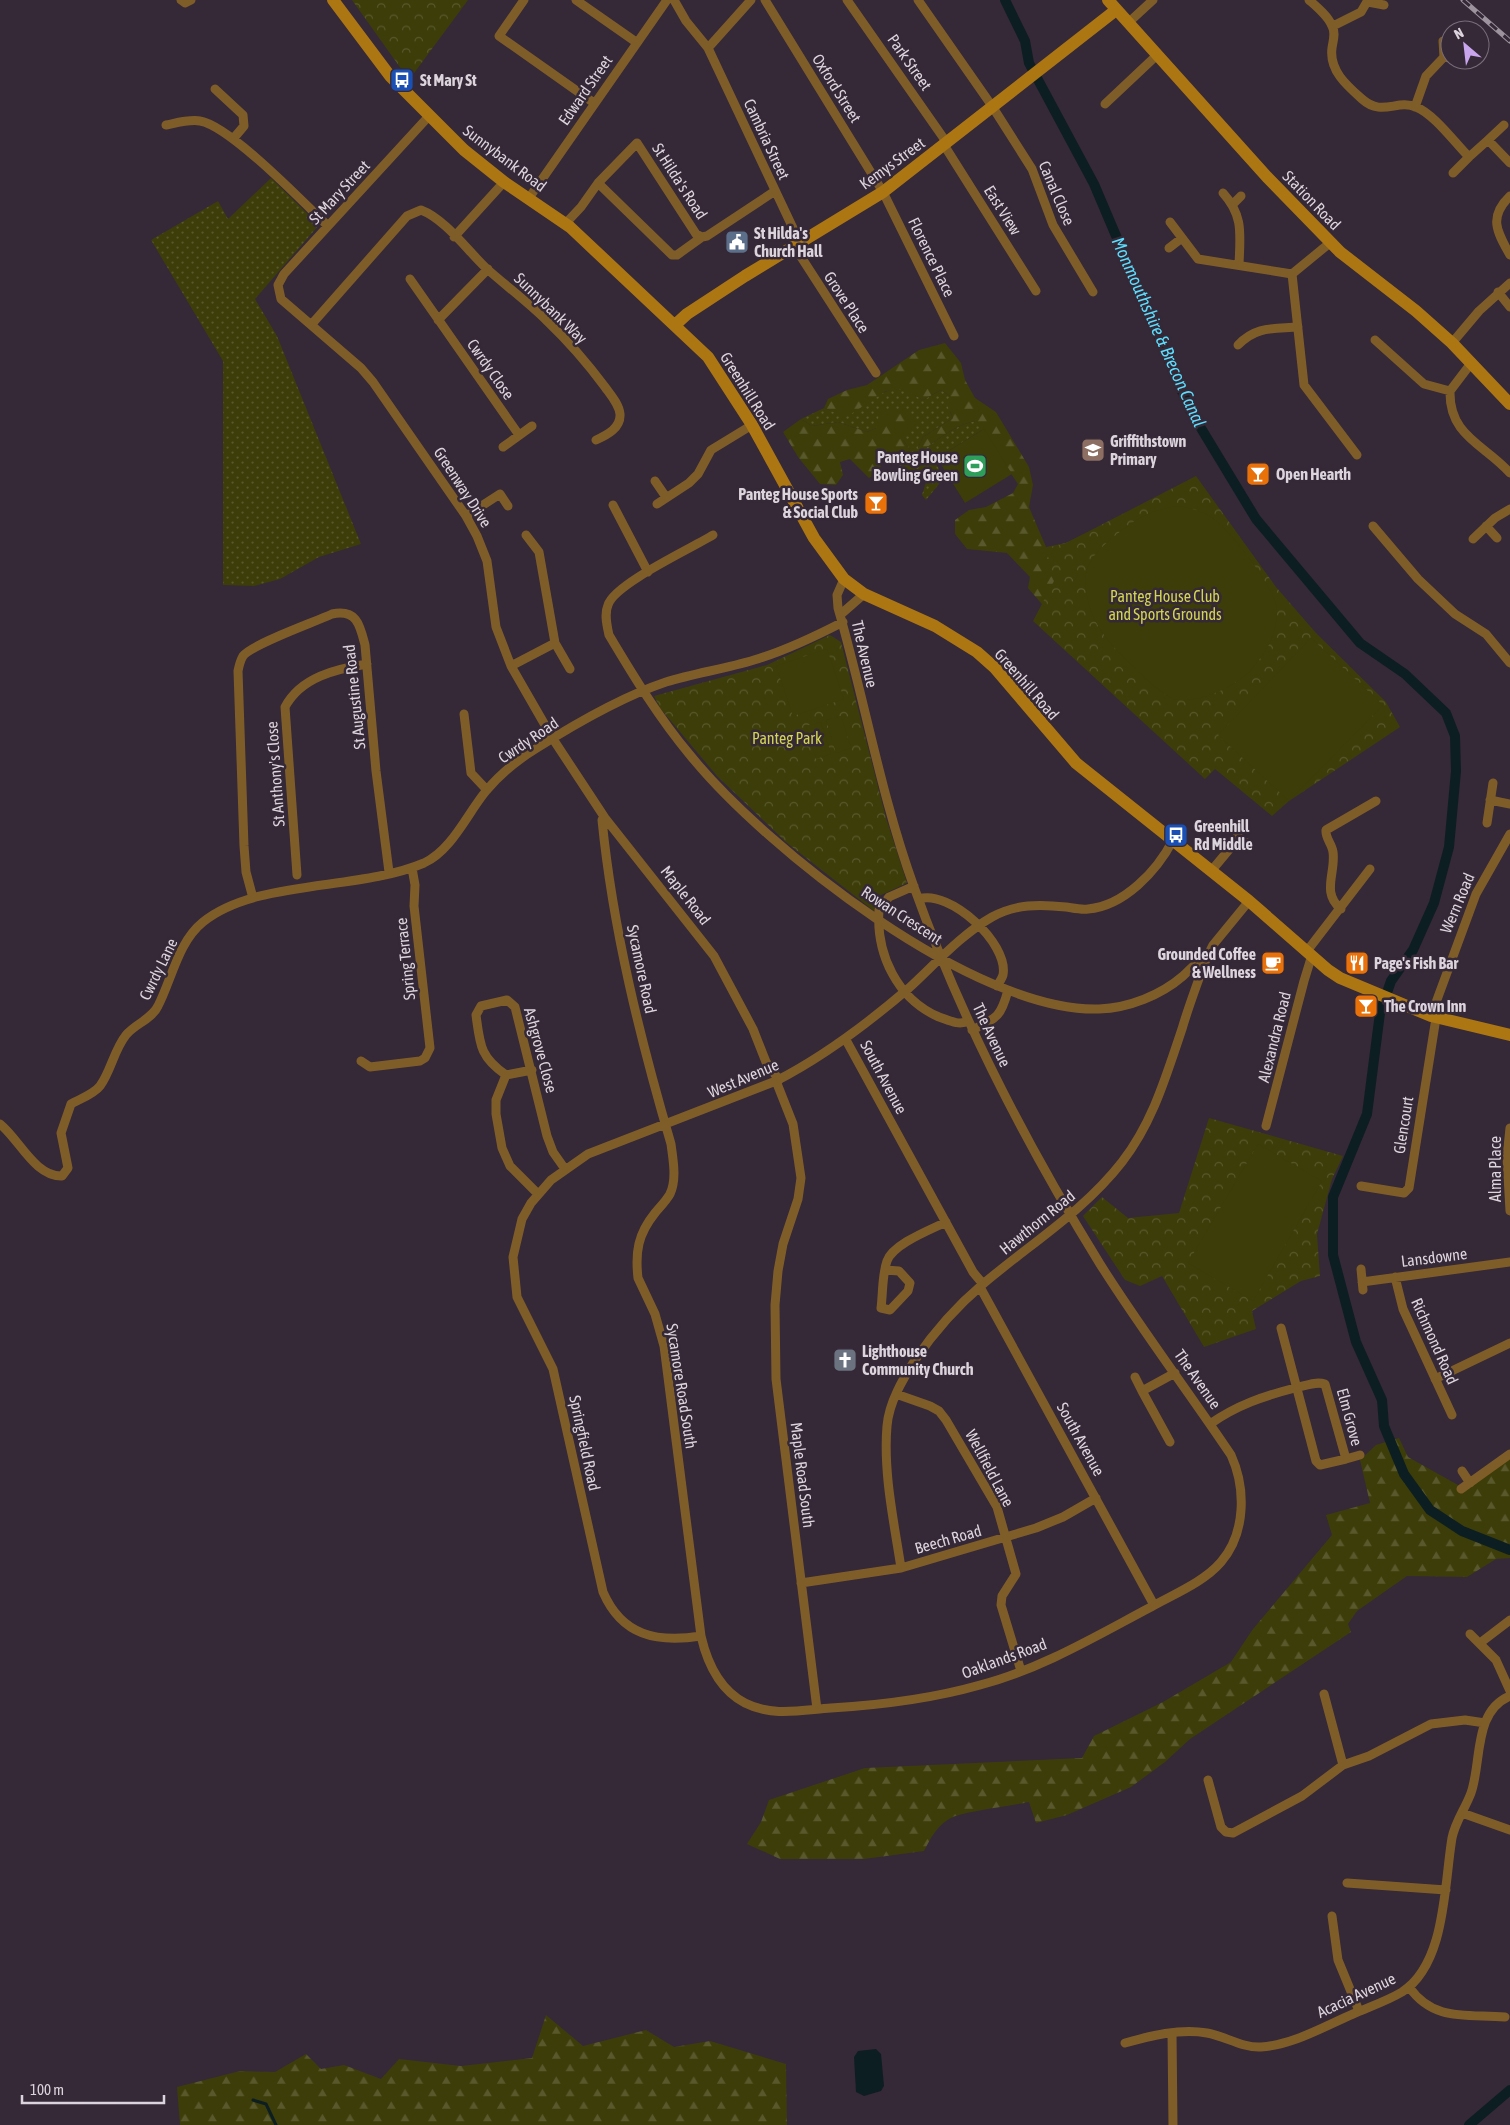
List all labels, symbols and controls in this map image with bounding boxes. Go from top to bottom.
north arrow [1440,20,1490,70]
text: N [1451,25,1466,43]
street label: Park Street [884,31,936,94]
street label: Oxford Street [809,50,865,126]
street label: Edward Street [554,51,616,128]
bus stop icon: St Mary St [389,67,415,93]
place label: St Mary St [420,71,477,89]
street label: Cambria Street [740,96,794,183]
street label: Sunnybank Road [459,121,550,196]
street label: Kemys Street [856,133,929,193]
street label: St Hilda's Road [649,140,711,222]
street label: St Mary Street [305,156,374,228]
street label: Canal Close [1035,158,1079,228]
street label: Station Road [1279,167,1345,233]
street label: East View [981,182,1025,238]
street label: Florence Place [905,214,959,300]
place label: St Hilda's Church Hall [754,224,823,260]
public building icon: St Hilda's Church Hall [724,229,750,255]
water label: Monmouthshire & Brecon Canal [1108,234,1210,430]
street label: Grove Place [821,268,873,336]
street label: Sunnybank Way [510,269,591,348]
street label: Cwrdy Close [463,335,518,403]
street label: Greenhill Road [717,349,779,433]
place label: Griffithstown Primary [1110,432,1187,468]
school or university icon: Griffithstown Primary [1080,437,1106,463]
street label: Greenway Drive [430,443,496,531]
place label: Panteg House Bowling Green [873,448,958,484]
sports icon: Panteg House Bowling Green [962,453,988,479]
bar icon: Open Hearth [1245,461,1271,487]
place label: Open Hearth [1276,465,1351,483]
place label: Panteg House Sports & Social Club [738,485,858,521]
bar icon: Panteg House Sports & Social Club [863,490,889,516]
park label: Panteg House Club and Sports Grounds [1108,587,1222,624]
street label: The Avenue [849,619,881,689]
street label: St Augustine Road [340,644,369,750]
street label: Greenhill Road [991,645,1063,723]
street label: Cwrdy Road [495,713,562,767]
street label: St Anthony's Close [262,721,289,827]
park label: Panteg Park [752,729,822,748]
place label: Greenhill Rd Middle [1194,817,1253,853]
bus stop icon: Greenhill Rd Middle [1163,822,1189,848]
street label: Maple Road [657,862,715,929]
street label: Wern Road [1436,870,1478,936]
street label: Rowan Crescent [858,882,946,948]
street label: Spring Terrace [392,917,419,1001]
street label: Sycamore Road [623,923,660,1015]
street label: Cwrdy Lane [135,935,182,1003]
place label: Grounded Coffee & Wellness [1157,945,1256,981]
cafe icon: Grounded Coffee & Wellness [1260,950,1286,976]
restaurant icon: Page's Fish Bar [1344,950,1370,976]
place label: Page's Fish Bar [1374,954,1459,972]
street label: Alexandra Road [1254,990,1294,1084]
bar icon: The Crown Inn [1353,993,1379,1019]
place label: The Crown Inn [1384,997,1467,1015]
street label: The Avenue [969,1000,1015,1070]
street label: Ashgrove Close [520,1005,561,1095]
street label: South Avenue [857,1037,911,1117]
street label: West Avenue [705,1055,781,1101]
street label: Glencourt [1390,1095,1416,1155]
street label: Alma Place [1486,1136,1504,1202]
street label: Hawthorn Road [996,1186,1078,1258]
street label: Lansdowne [1400,1244,1468,1270]
street label: Richmond Road [1408,1295,1462,1387]
street label: Sycamore Road South [662,1322,701,1450]
place label: Lighthouse Community Church [862,1342,974,1378]
street label: The Avenue [1171,1346,1225,1412]
church icon: Lighthouse Community Church [832,1347,858,1373]
street label: Elm Grove [1334,1386,1366,1448]
street label: Springfield Road [565,1394,604,1493]
street label: South Avenue [1054,1399,1108,1479]
street label: Maple Road South [787,1421,818,1529]
street label: Wellfield Lane [962,1426,1018,1510]
street label: Beech Road [913,1521,983,1557]
street label: Oaklands Road [959,1634,1049,1682]
street label: Acacia Avenue [1314,1969,1398,2021]
scale bar [22,2072,165,2104]
text: 100 m [30,2081,64,2098]

